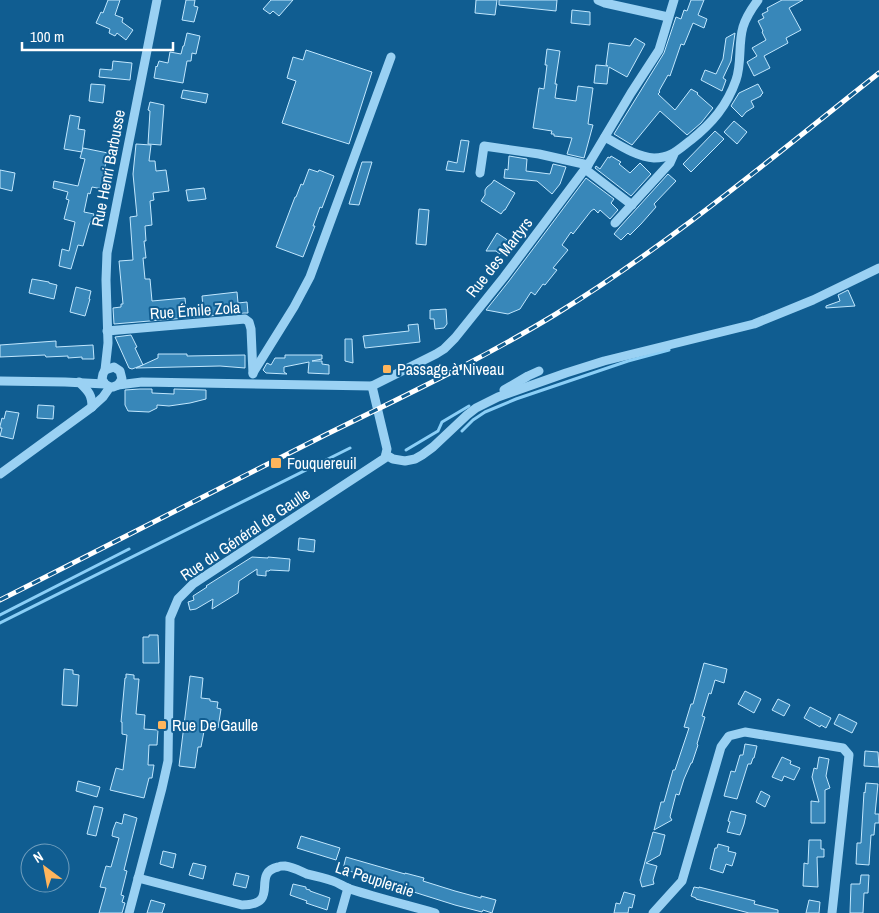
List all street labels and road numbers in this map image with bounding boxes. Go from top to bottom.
street label: Rue Henri Barbusse [86,108,130,228]
street label: Rue des Martyrs [461,212,537,302]
street label: Rue Émile Zola [149,296,242,324]
street label: Rue du Général de Gaulle [176,482,314,586]
street label: La Peupleraie [333,856,417,902]

